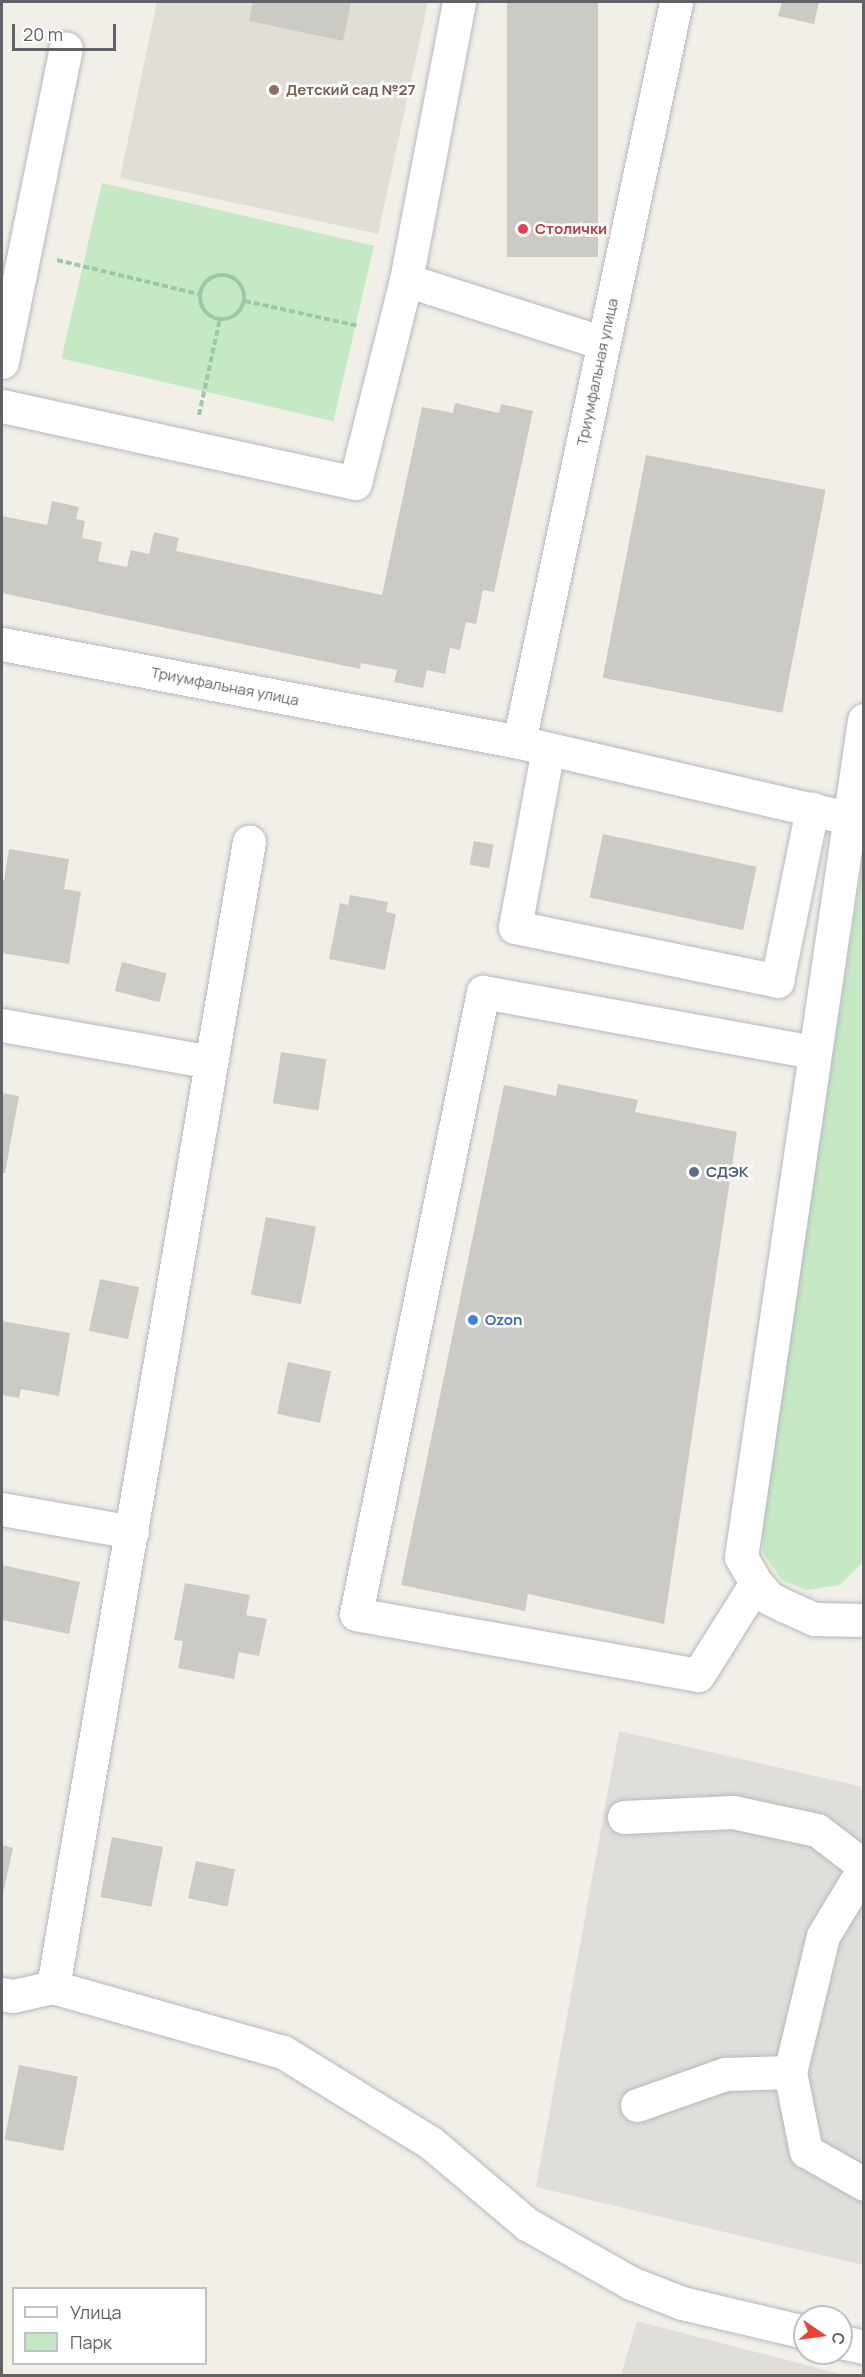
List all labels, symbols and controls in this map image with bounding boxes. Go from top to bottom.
scale bar [15,12,118,50]
text: 20 m [23,22,63,46]
place label: Детский сад №27 [286,81,415,99]
marker: Детский сад №27 [267,83,281,97]
place label: Столички [535,220,607,238]
marker: Столички [516,222,530,236]
street label: Триумфальная улица [573,297,621,447]
street label: Триумфальная улица [150,663,300,709]
place label: СДЭК [706,1163,749,1181]
marker: СДЭК [687,1165,701,1179]
place label: Ozon [485,1311,522,1329]
marker: Ozon [466,1313,480,1327]
legend [12,2287,207,2365]
text: Улица [70,2300,122,2324]
north arrow [793,2305,853,2365]
text: Парк [70,2330,112,2354]
text: С [827,2330,851,2347]

